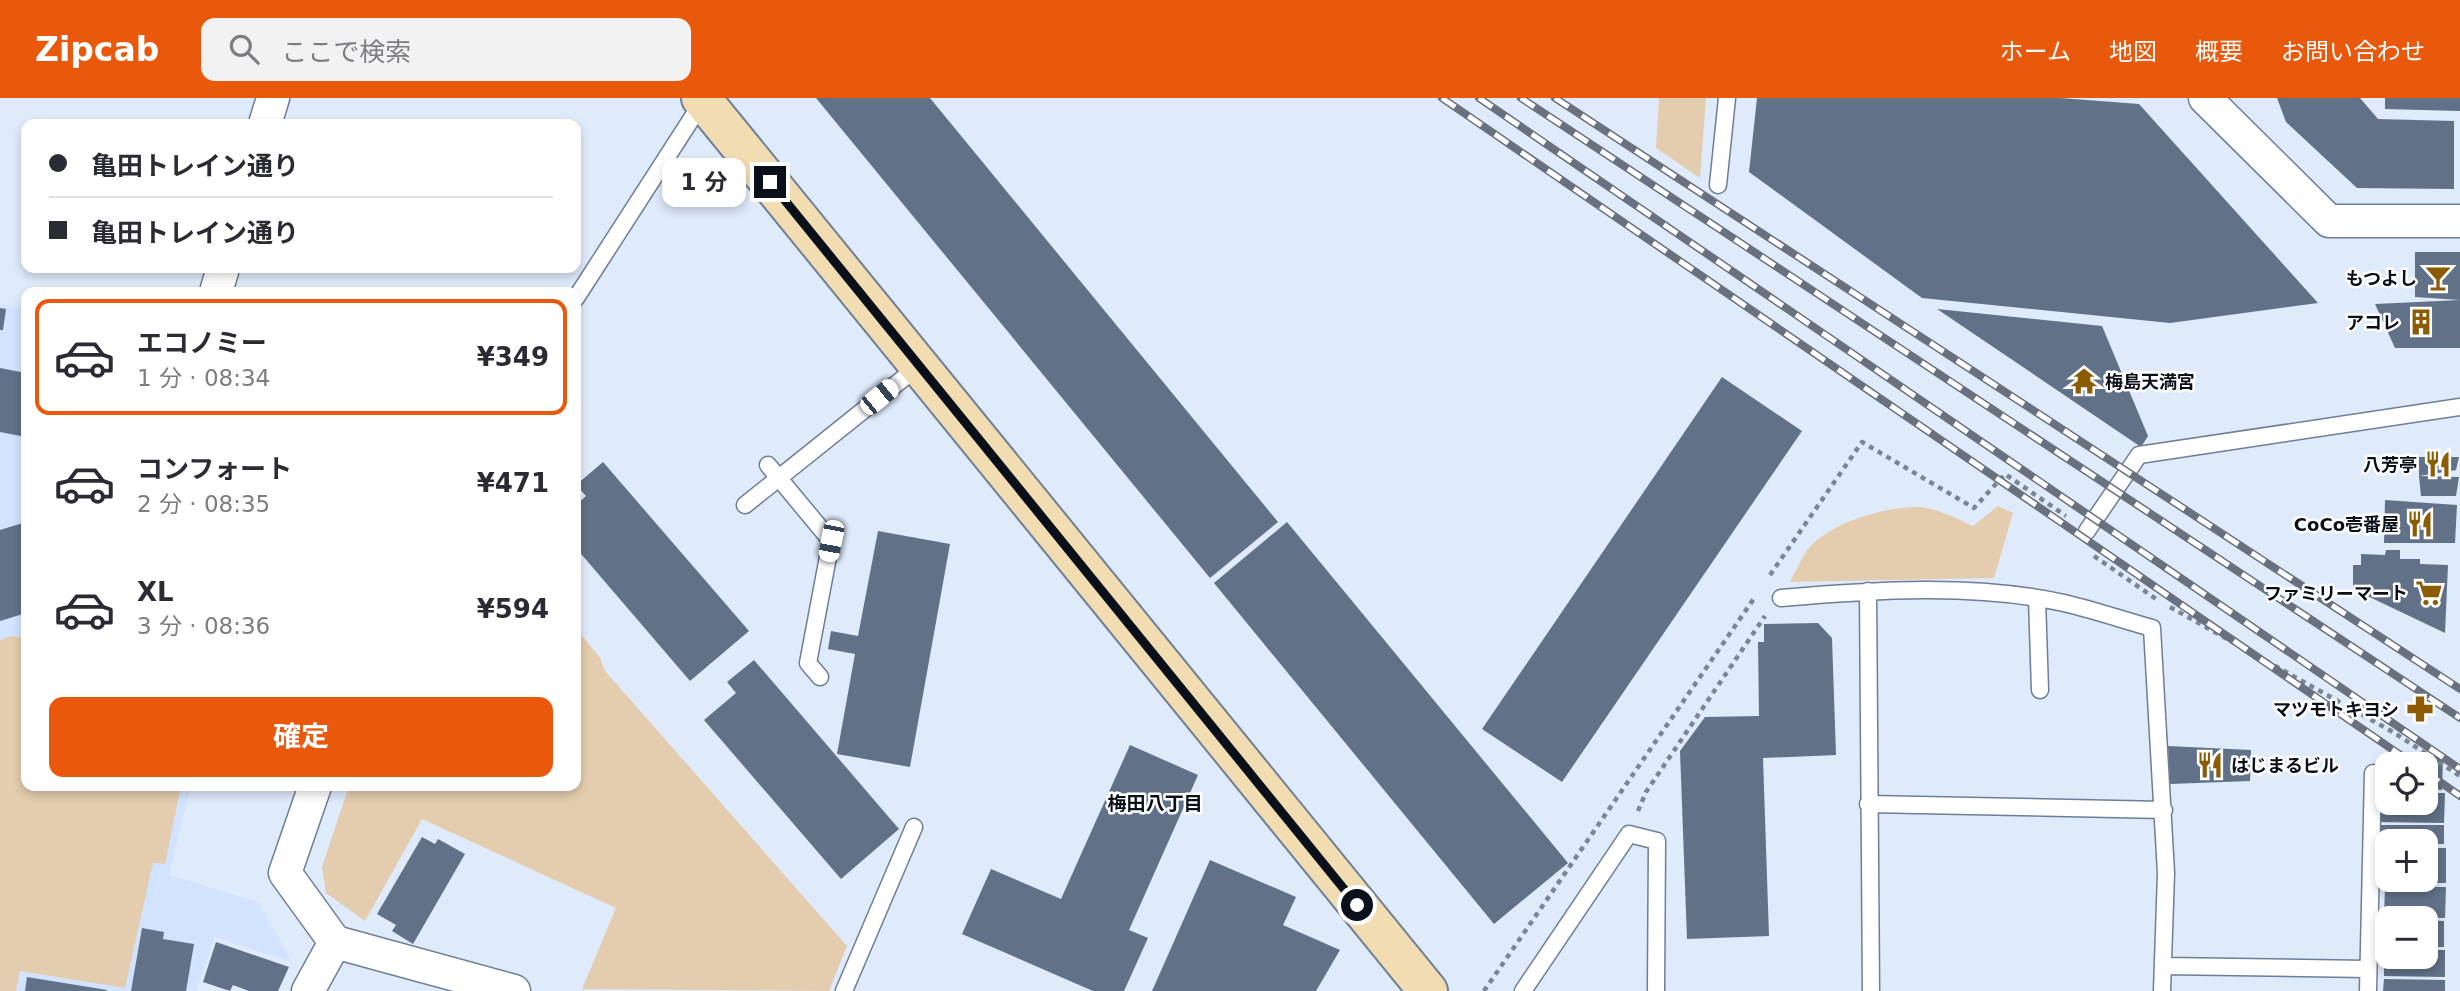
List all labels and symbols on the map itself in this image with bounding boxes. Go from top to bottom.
callout: 1 分 [662,158,746,206]
route end [754,166,786,198]
bar icon: もつよし [2423,263,2453,293]
place label: もつよし [2346,268,2417,289]
building icon: アコレ [2406,307,2436,337]
place label: アコレ [2346,312,2400,333]
temple icon: 梅島天満宮 [2069,366,2099,396]
place label: 梅島天満宮 [2105,371,2195,392]
car [857,376,902,418]
restaurant icon: 八芳亭 [2423,449,2453,479]
place label: 八芳亭 [2363,454,2417,475]
restaurant icon: CoCo壱番屋 [2405,509,2435,539]
place label: CoCo壱番屋 [2294,514,2399,535]
car [817,518,846,564]
supermarket icon: ファミリーマート [2414,578,2444,608]
place label: ファミリーマート [2264,583,2408,604]
pharmacy icon: マツモトキヨシ [2405,694,2435,724]
place label: マツモトキヨシ [2273,699,2399,720]
restaurant icon: はじまるビル [2195,750,2225,780]
place label: はじまるビル [2231,755,2339,776]
district label: 梅田八丁目 [1107,792,1203,814]
route start [1341,889,1373,921]

